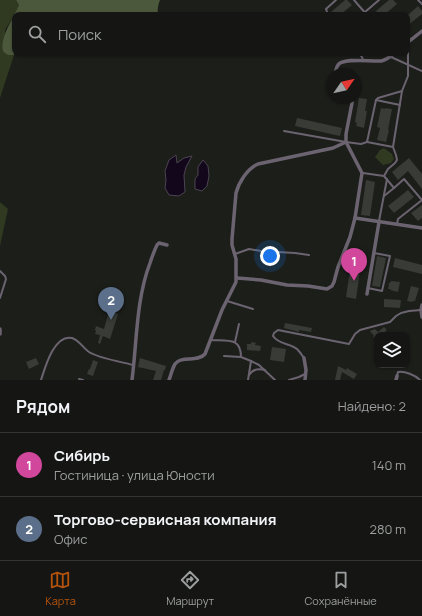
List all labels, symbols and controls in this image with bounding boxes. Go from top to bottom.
search box [12,12,410,56]
icon: search [26,23,48,45]
text: Поиск [58,24,102,45]
north arrow [326,68,362,104]
your location [260,246,280,266]
pin: 1 [341,248,367,281]
pin: 2 [98,287,124,320]
map controls [374,332,410,368]
button: layers [374,332,410,368]
text: Рядом [16,395,70,418]
text: Найдено: 2 [338,397,406,415]
text: Сибирь [54,445,110,466]
text: 1 [26,456,32,474]
text: 140 m [372,456,406,474]
text: Гостиница · улица Юности [54,466,215,484]
text: Торгово-сервисная компания [54,509,276,530]
text: 2 [25,520,33,538]
text: 280 m [369,520,406,538]
text: Офис [54,530,87,548]
tab: Карта [45,569,76,608]
tab: Маршрут [166,569,214,608]
tab: Сохранённые [304,569,377,608]

